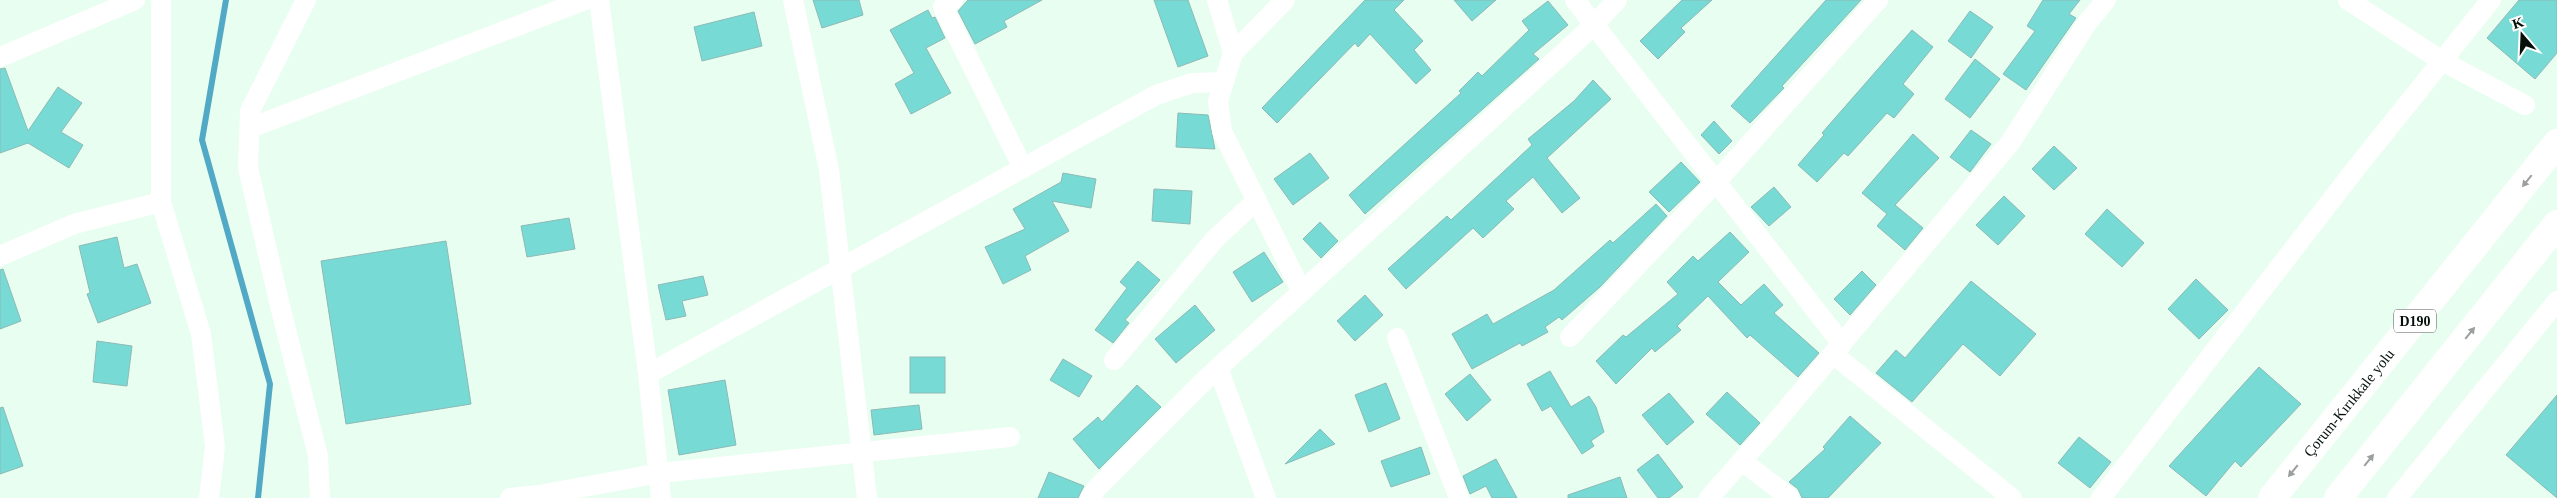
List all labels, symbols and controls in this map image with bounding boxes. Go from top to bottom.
north arrow [2497,10,2547,60]
text: K [2510,14,2526,32]
one-way arrow [2521,174,2532,187]
road number: D190 [2394,310,2436,332]
one-way arrow [2465,327,2476,340]
street label: Çorum-Kırıkkale yolu [2301,346,2398,460]
one-way arrow [2363,454,2374,467]
one-way arrow [2288,465,2299,478]

